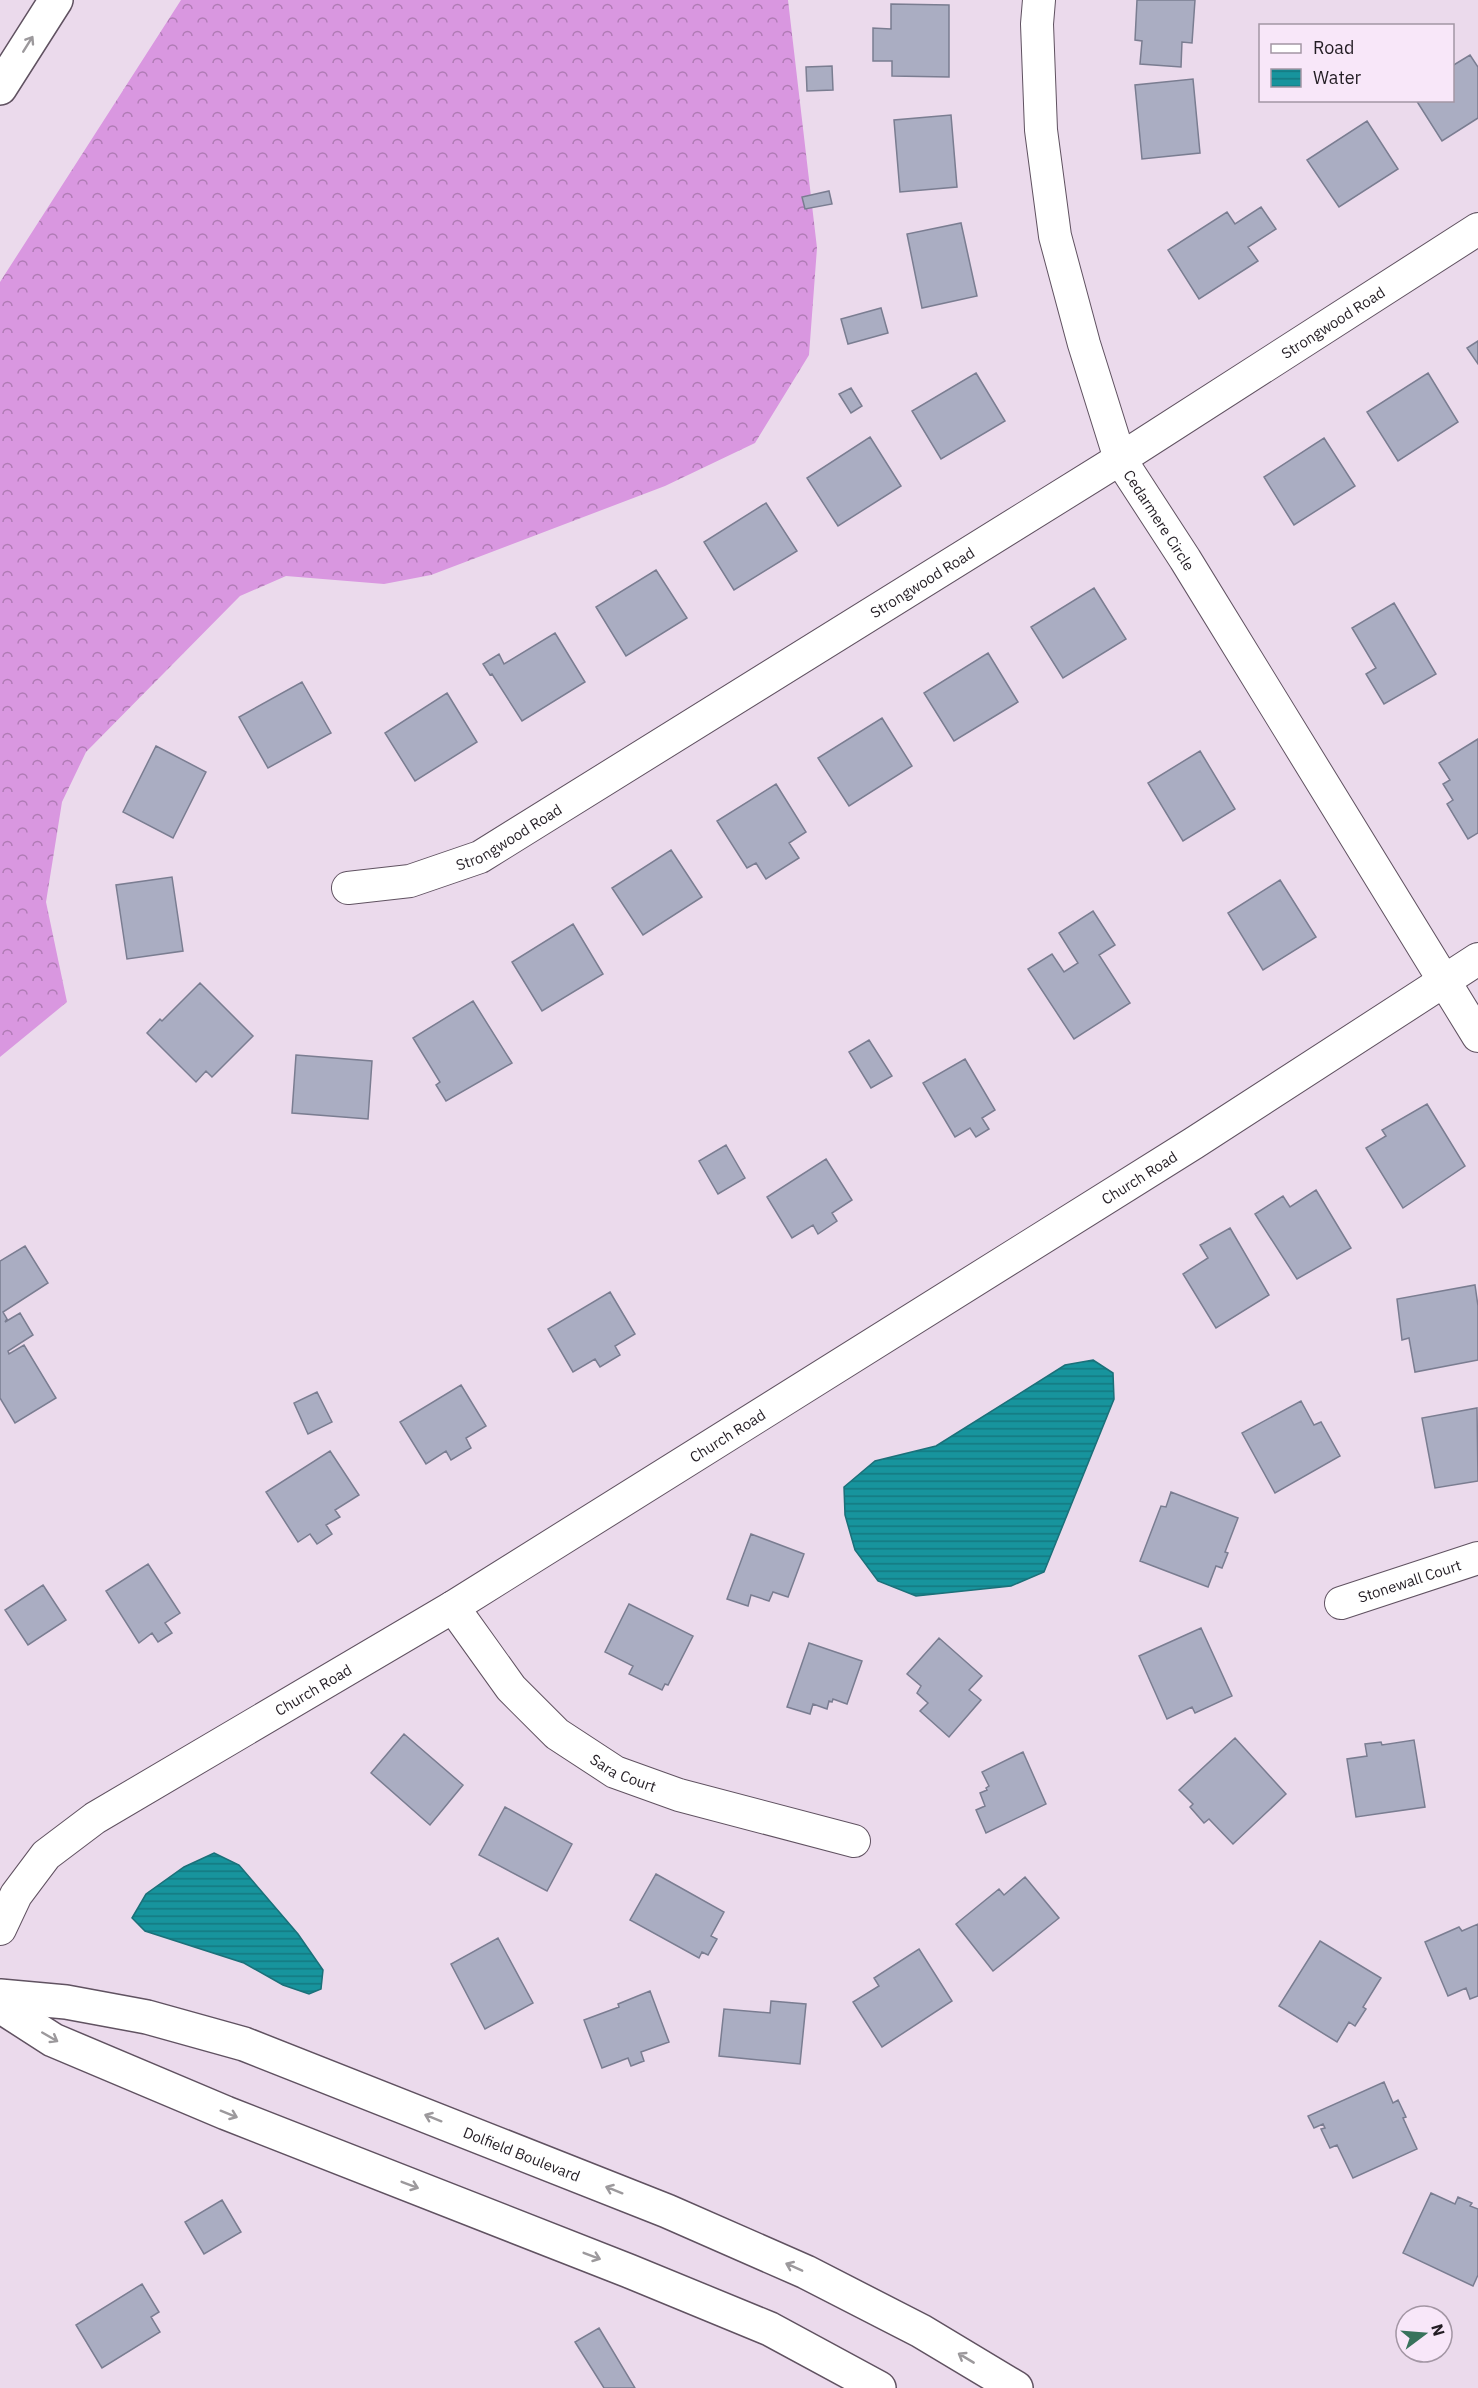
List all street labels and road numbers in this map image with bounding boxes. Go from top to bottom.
street label: Strongwood Road [1277,282,1388,363]
street label: Cedarmere Circle [1120,466,1199,574]
street label: Strongwood Road [866,542,978,622]
street label: Strongwood Road [453,799,565,874]
street label: Church Road [1098,1147,1181,1208]
street label: Church Road [686,1404,769,1466]
street label: Stonewall Court [1356,1555,1463,1606]
street label: Church Road [271,1660,355,1720]
street label: Sara Court [587,1749,659,1796]
street label: Dolfield Boulevard [461,2122,583,2185]

